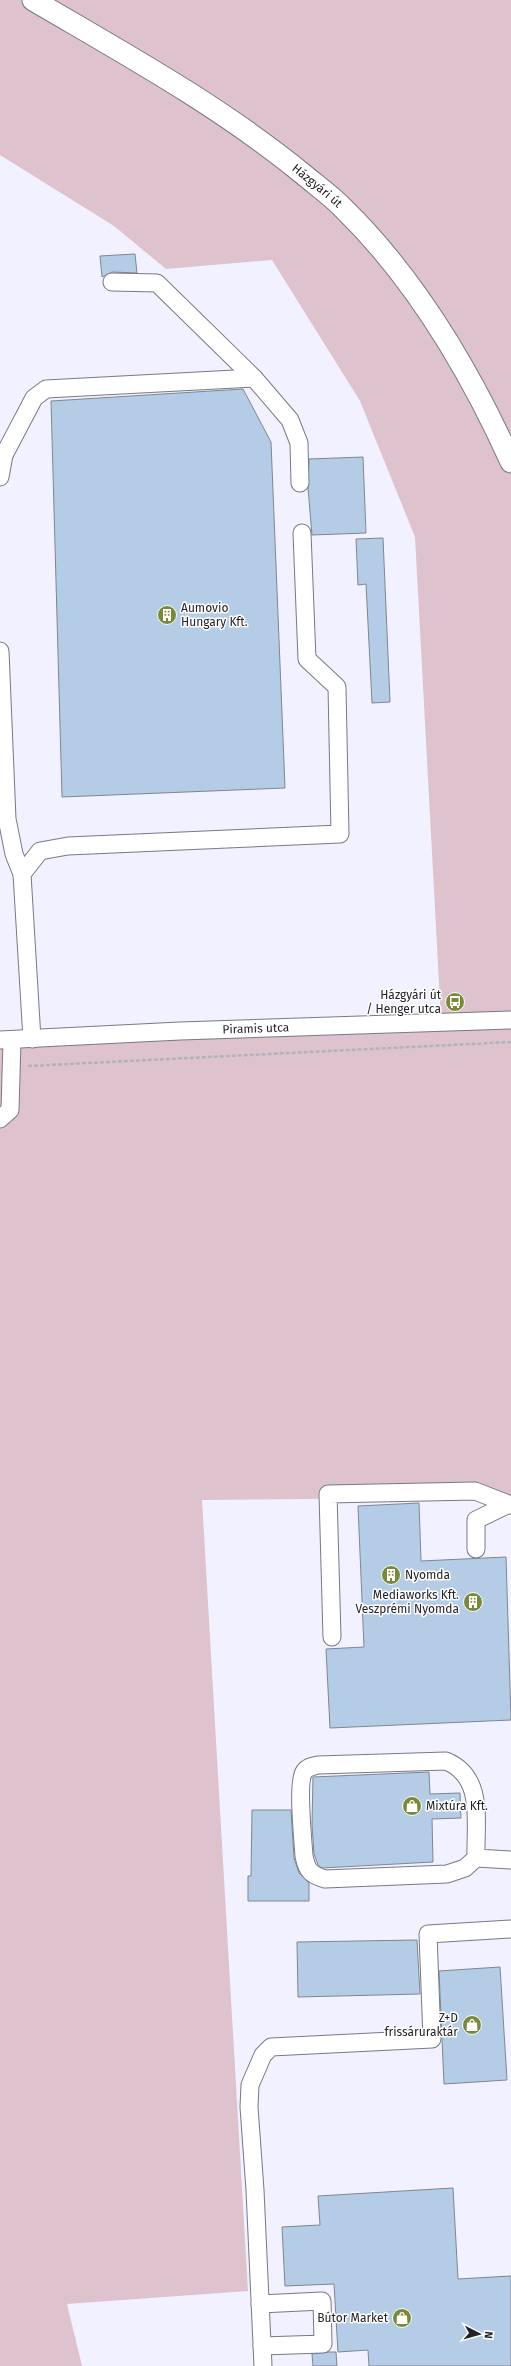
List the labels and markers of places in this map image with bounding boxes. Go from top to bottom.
place label: Aumovio Hungary Kft. [181,601,248,629]
building icon: Aumovio Hungary Kft. [156,604,178,626]
place label: Házgyári út / Henger utca [366,988,442,1016]
bus stop icon: Házgyári út / Henger utca [444,991,466,1013]
building icon: Nyomda [380,1564,402,1586]
place label: Nyomda [405,1568,450,1582]
place label: Mediaworks Kft. Veszprémi Nyomda [355,1588,459,1616]
building icon: Mediaworks Kft. Veszprémi Nyomda [462,1591,484,1613]
shop icon: Mixtúra Kft. [401,1795,423,1817]
place label: Mixtúra Kft. [426,1799,488,1813]
place label: Z+D frissáruraktár [385,2011,458,2039]
shop icon: Z+D frissáruraktár [461,2014,483,2036]
shop icon: Bútor Market [391,2307,413,2329]
place label: Bútor Market [317,2311,389,2325]

